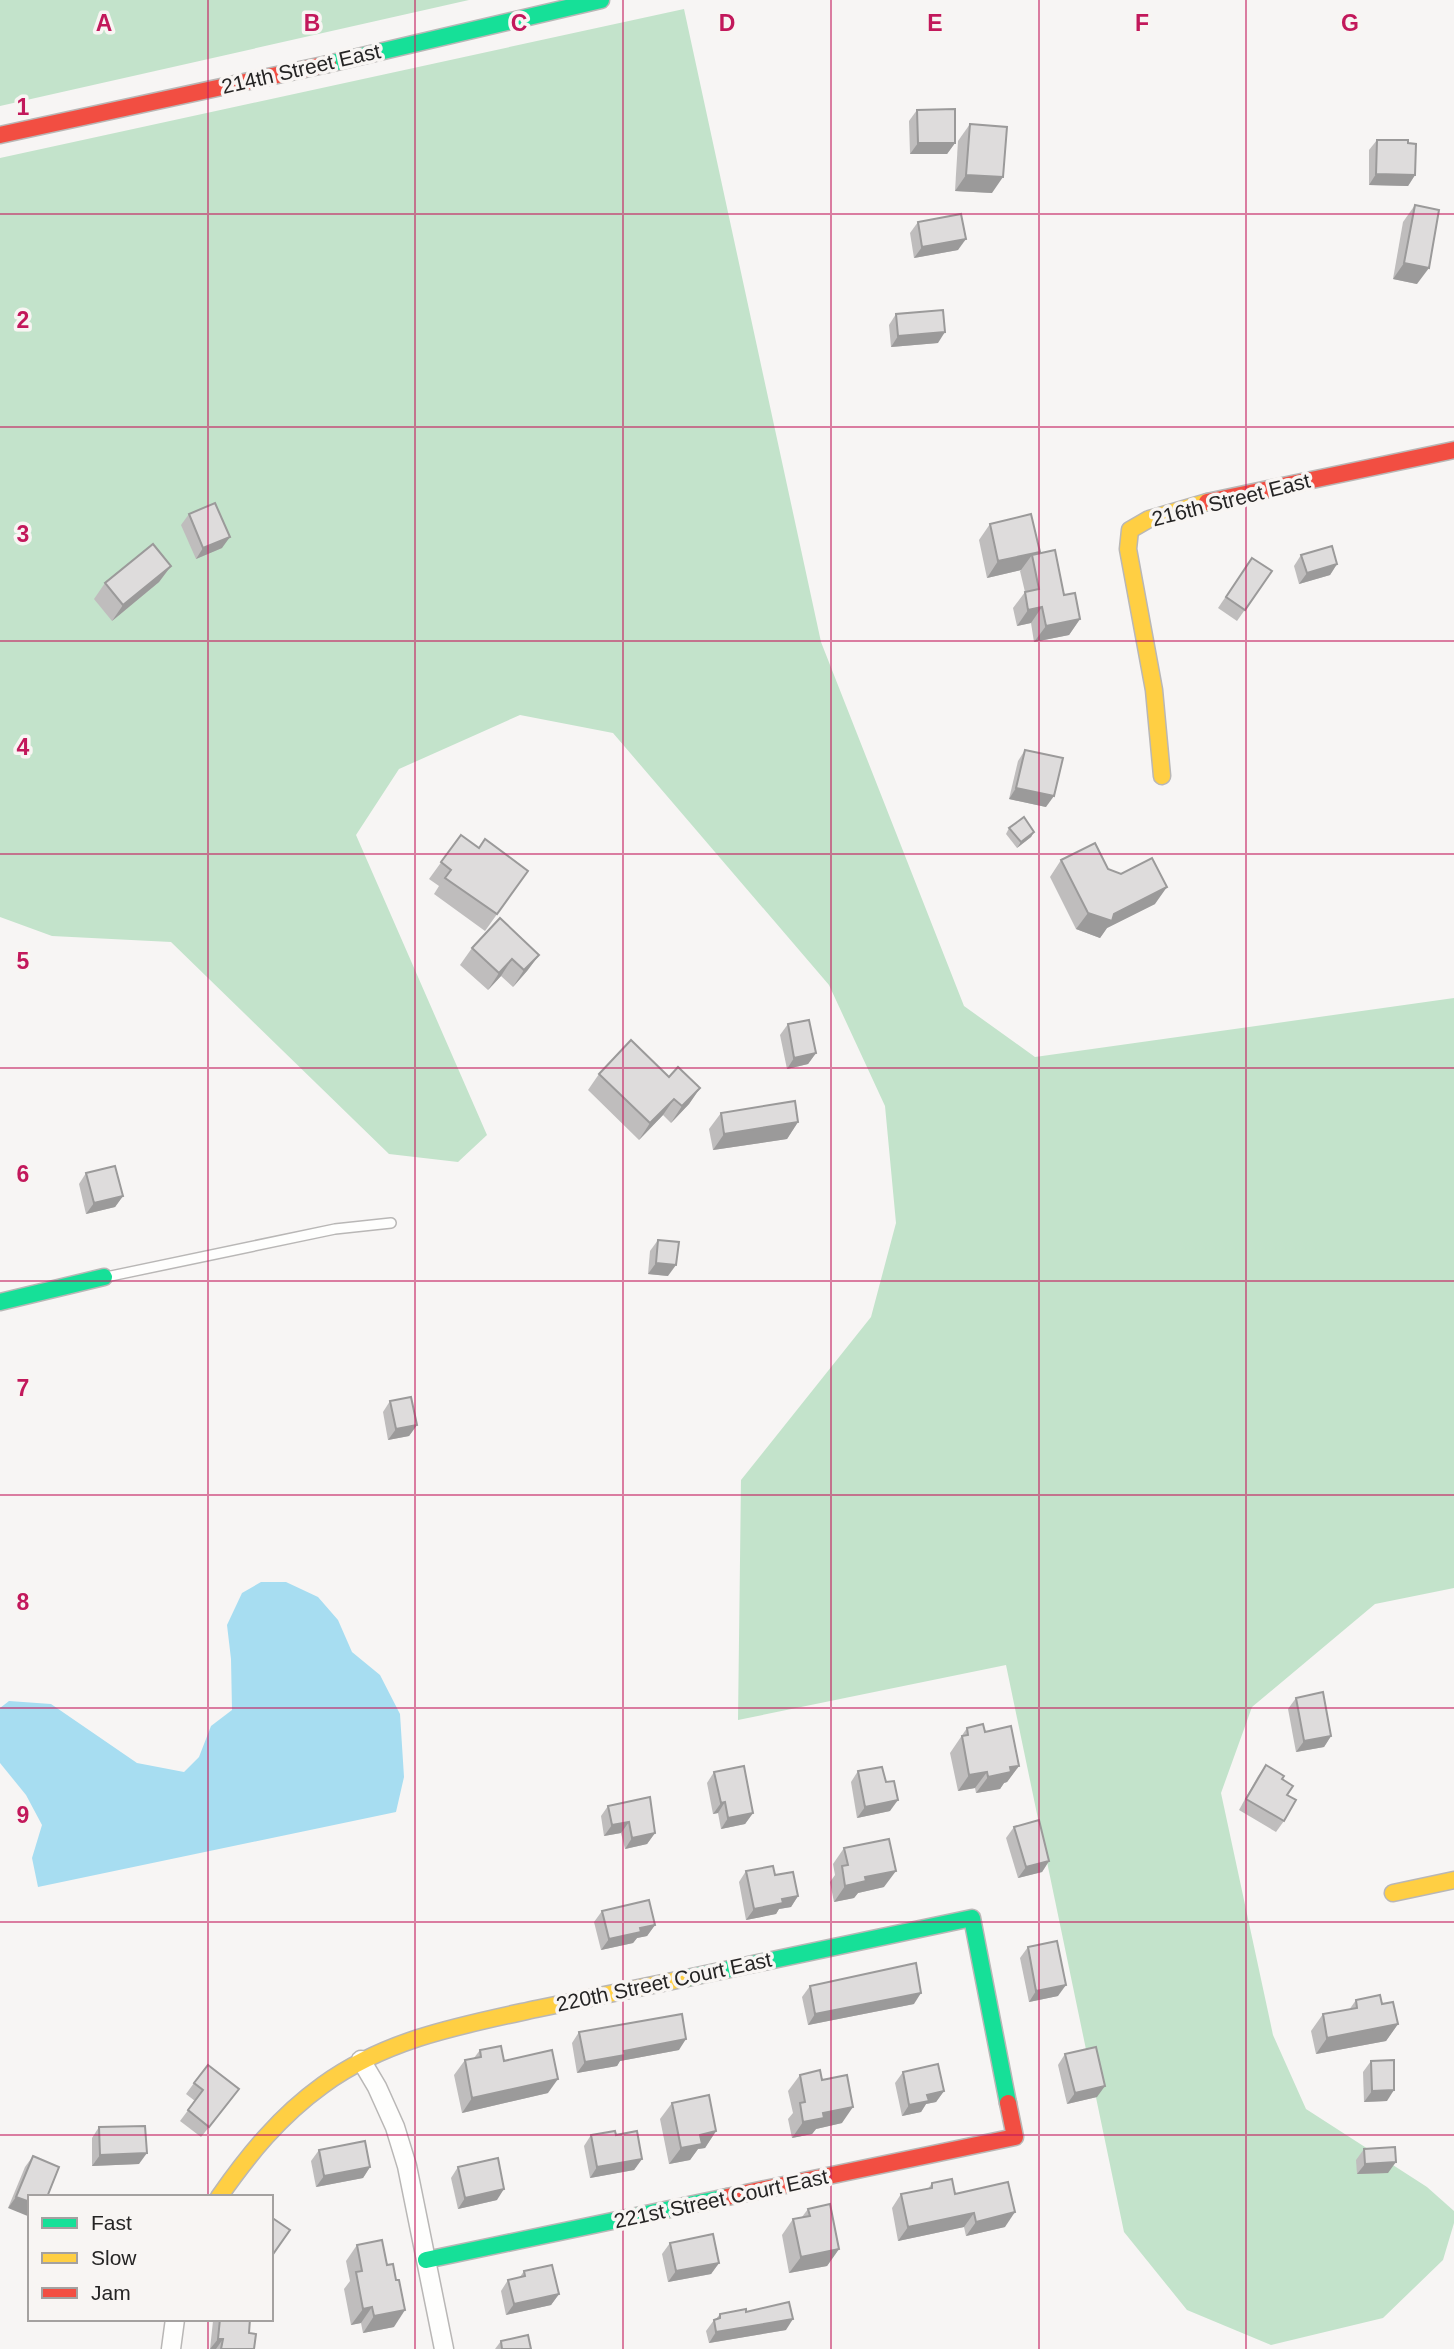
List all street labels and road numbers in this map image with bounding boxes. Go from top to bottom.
street label: 214th Street East [219,39,383,98]
street label: 216th Street East [1149,469,1313,530]
street label: 220th Street Court East [554,1947,774,2016]
street label: 221st Street Court East [612,2165,830,2232]

